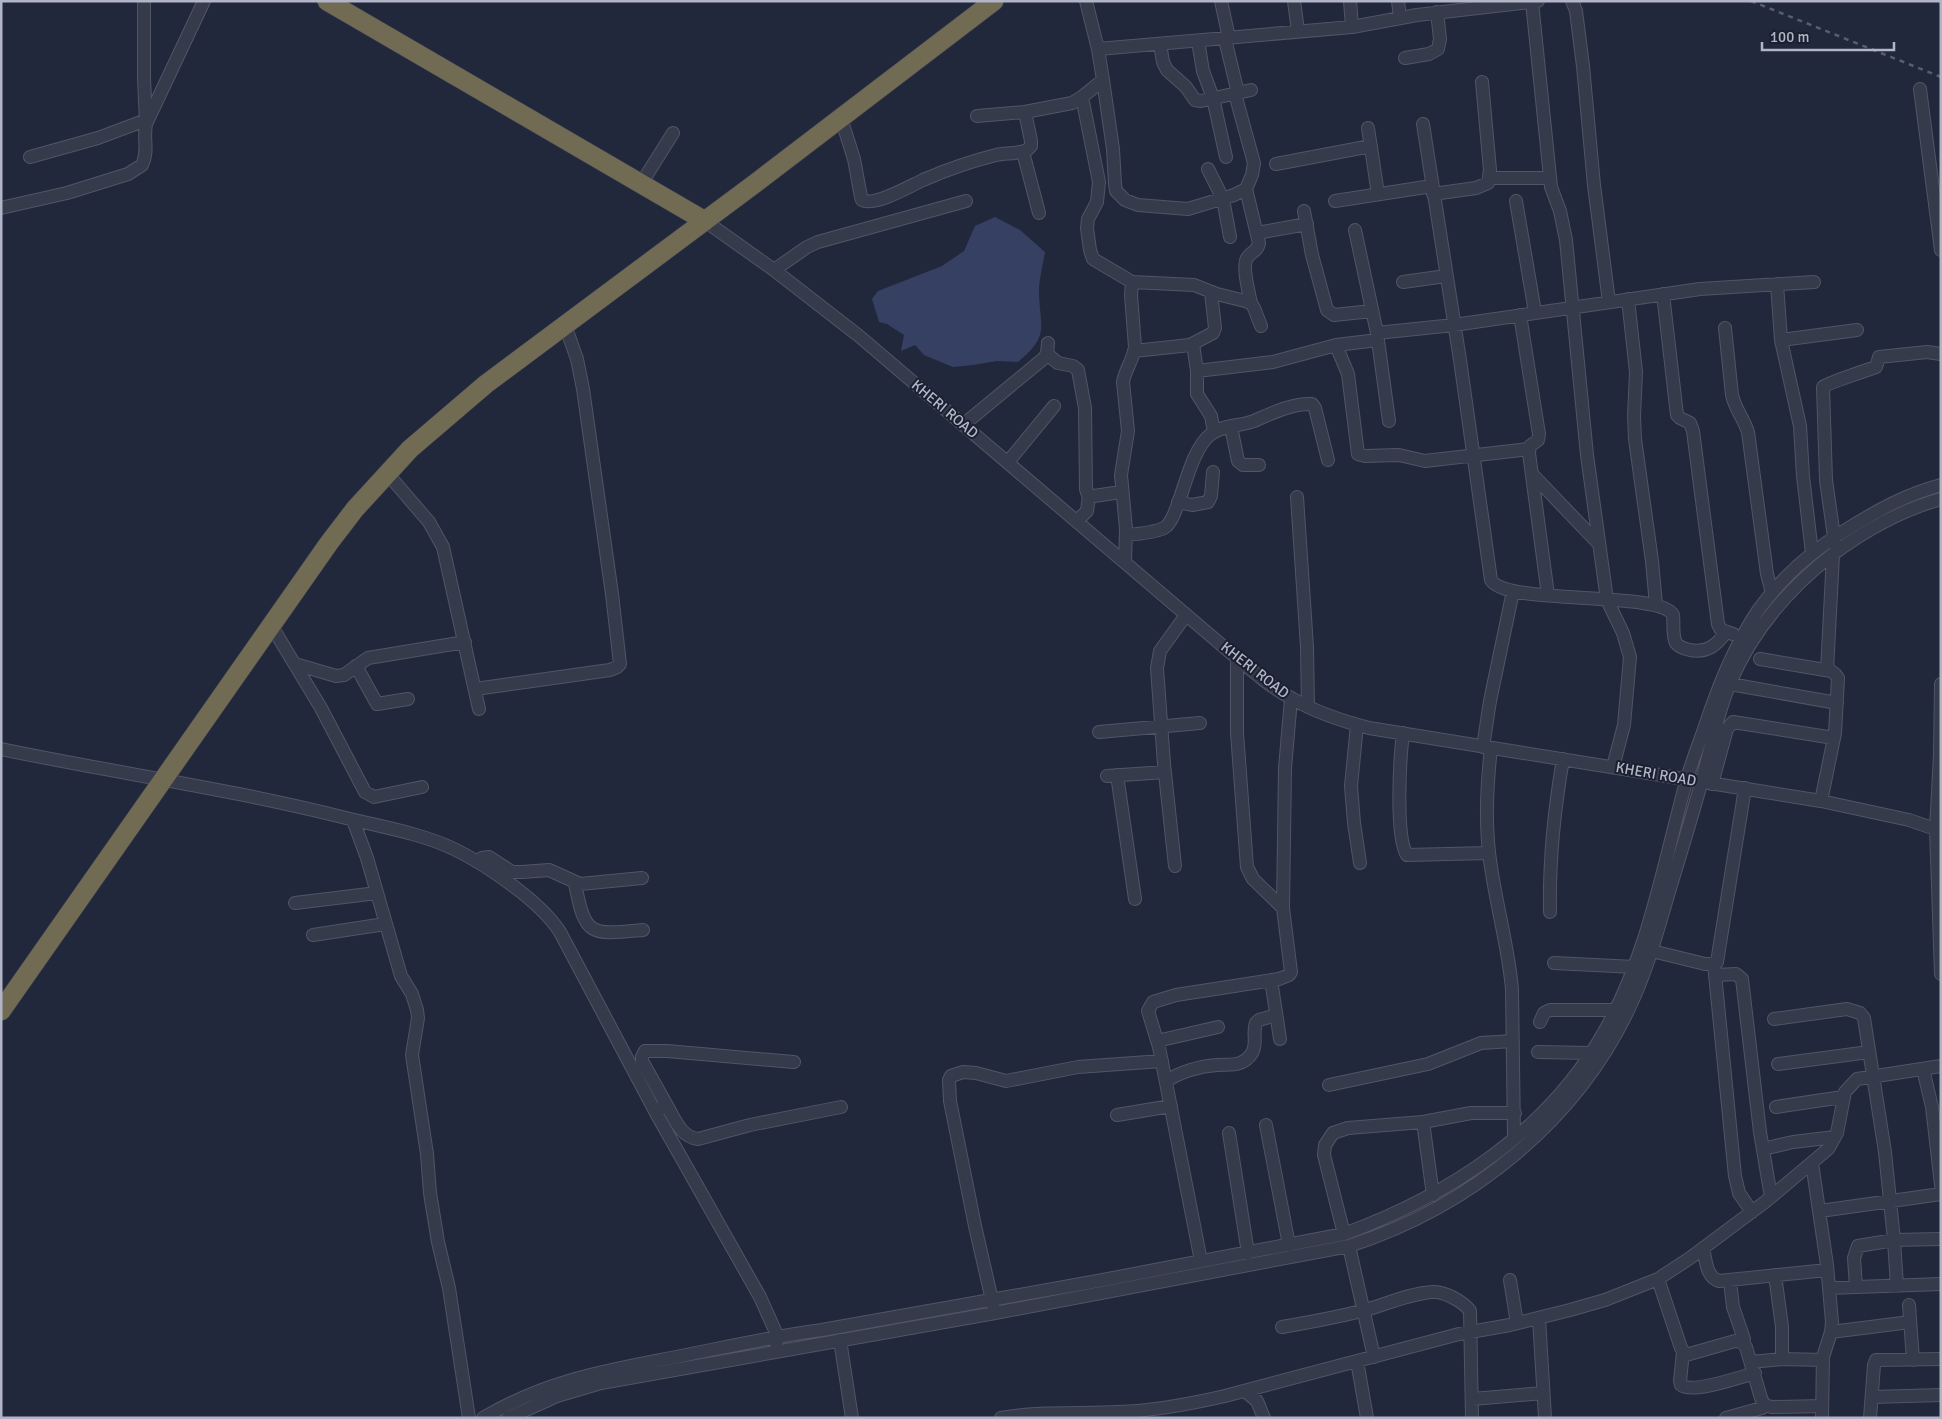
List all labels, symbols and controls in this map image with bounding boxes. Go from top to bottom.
scale bar [1762,20,1894,52]
text: 100 m [1770,28,1810,46]
street label: KHERI ROAD [908,376,982,442]
street label: KHERI ROAD [1217,638,1293,702]
street label: KHERI ROAD [1614,758,1698,790]

